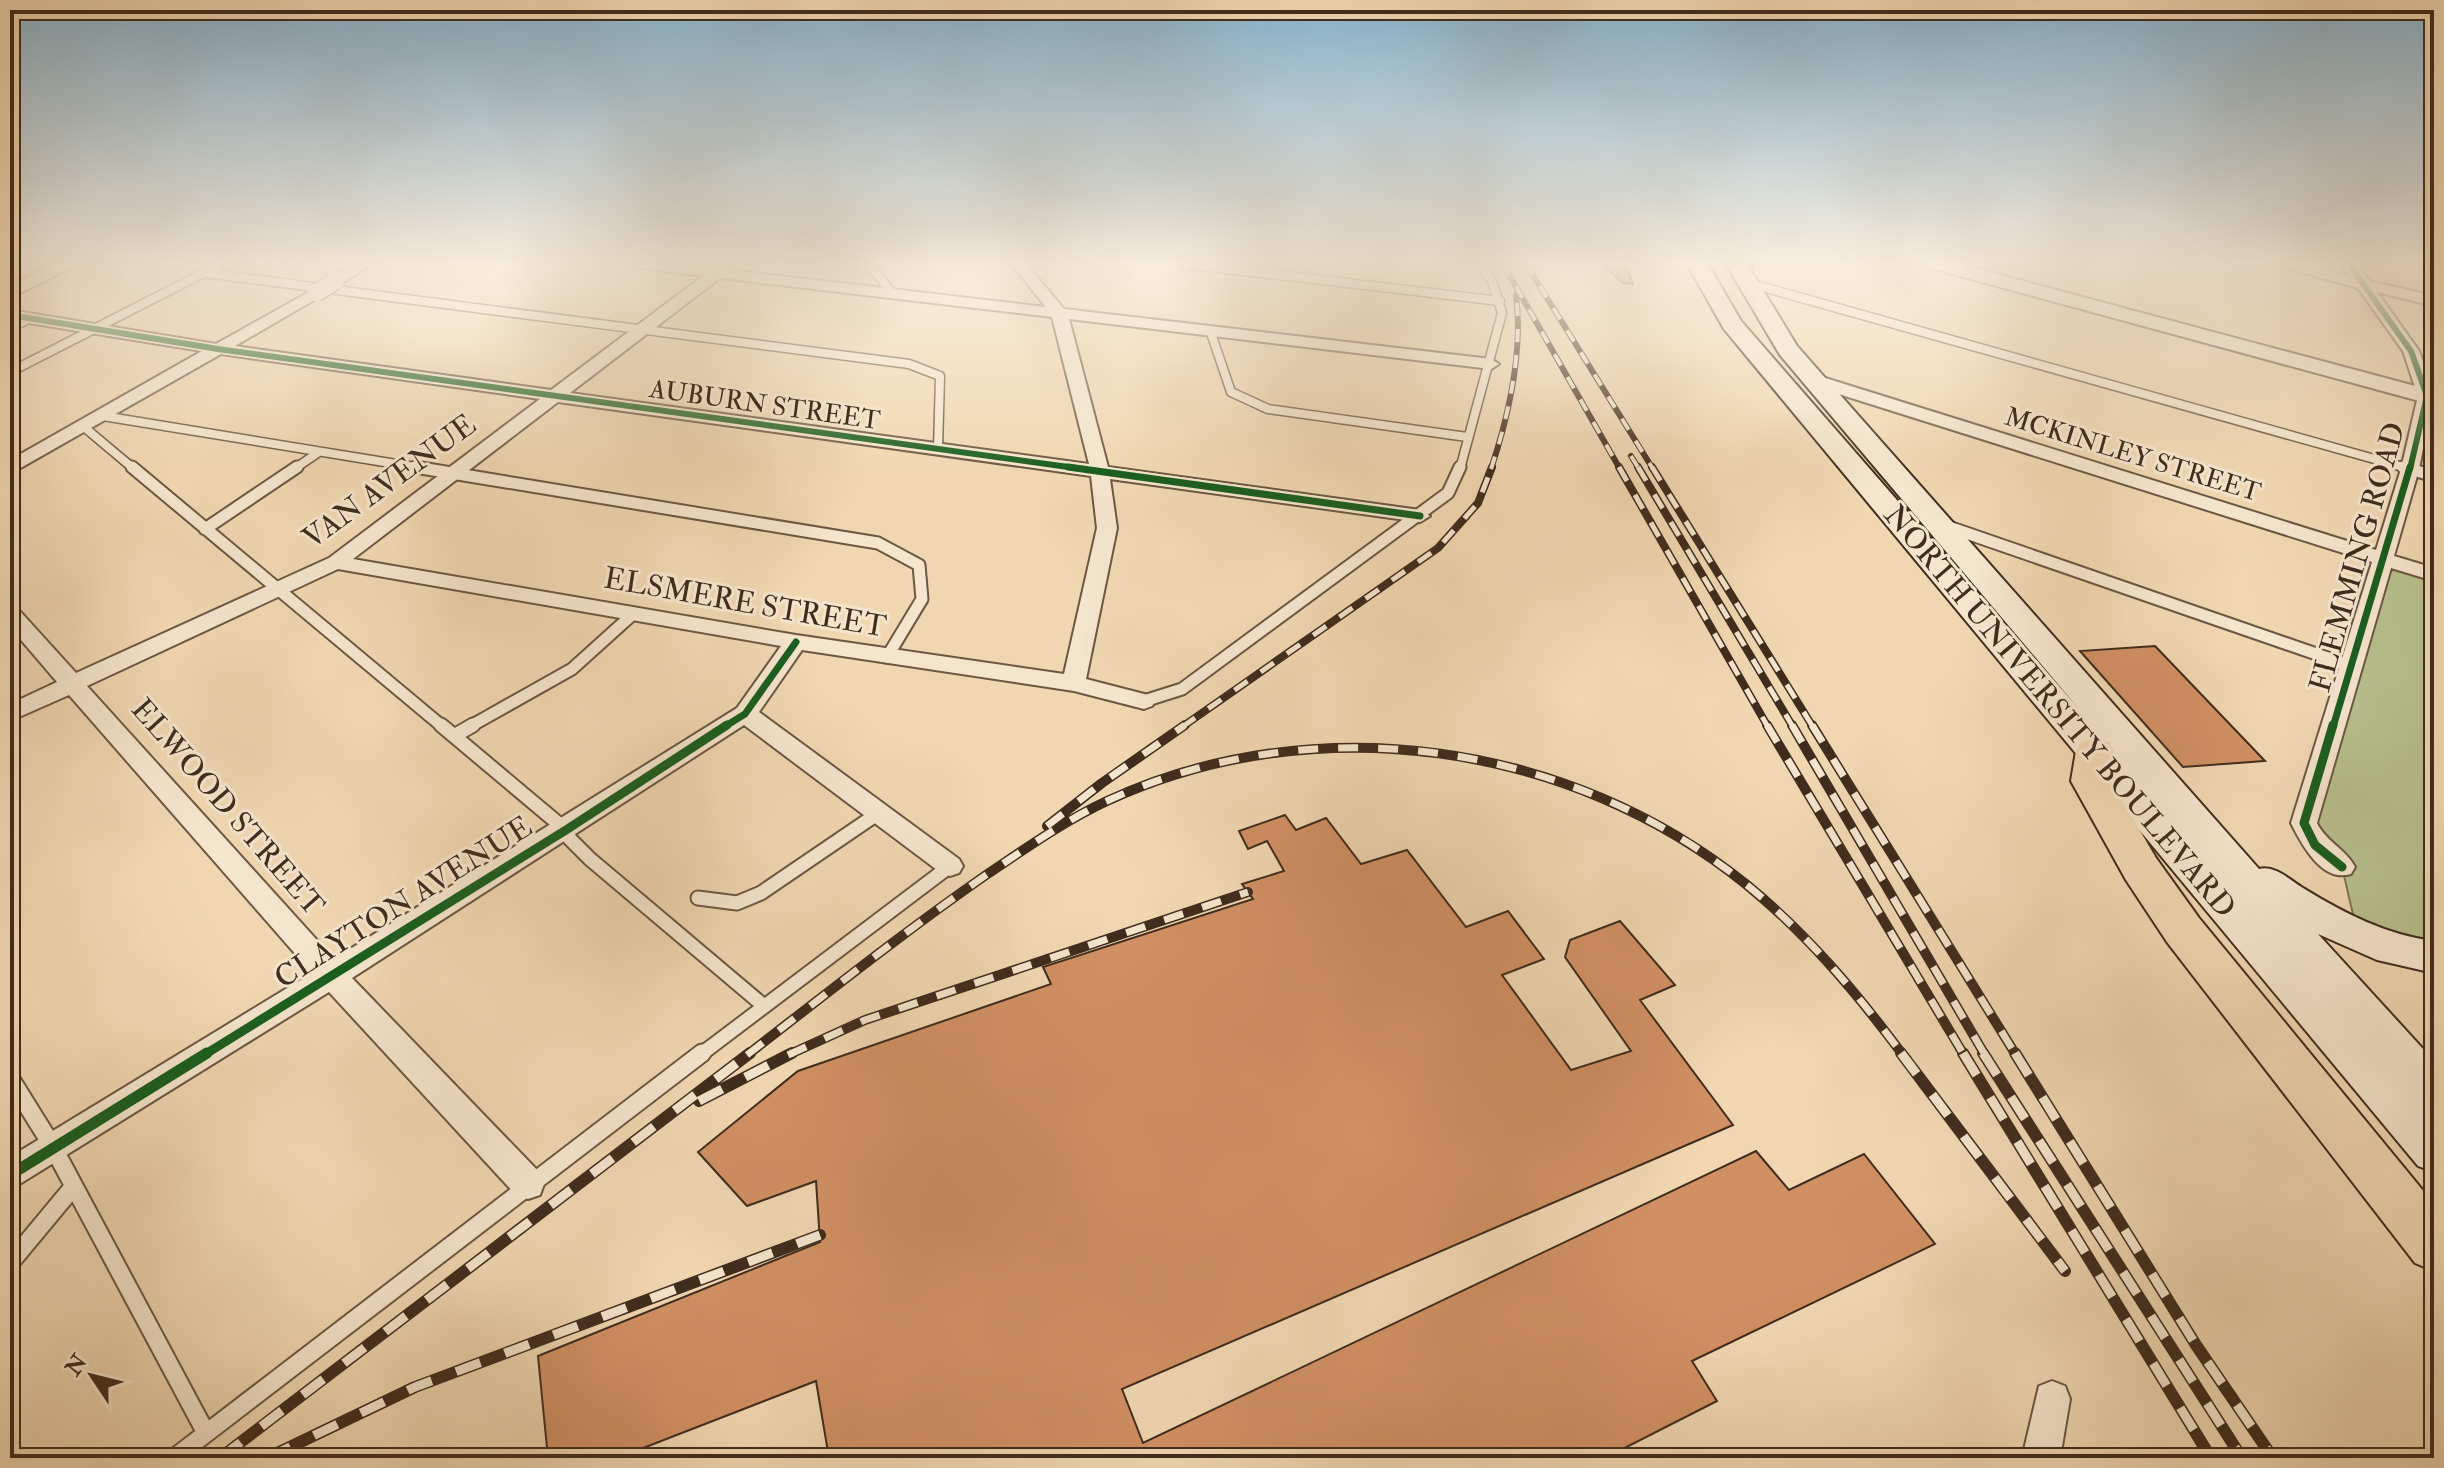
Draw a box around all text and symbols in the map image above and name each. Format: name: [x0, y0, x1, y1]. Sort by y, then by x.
street label: AUBURN STREET: [646, 373, 882, 437]
street label: MCKINLEY STREET: [2001, 401, 2265, 509]
street label: VAN AVENUE: [295, 406, 483, 557]
street label: FLEMMING ROAD: [2301, 418, 2414, 696]
street label: NORTH UNIVERSITY BOULEVARD: [1876, 497, 2243, 925]
street label: ELSMERE STREET: [601, 559, 889, 646]
street label: ELWOOD STREET: [123, 691, 332, 924]
street label: CLAYTON AVENUE: [268, 808, 539, 997]
north arrow: [52, 1336, 132, 1416]
text: N: [59, 1349, 94, 1382]

